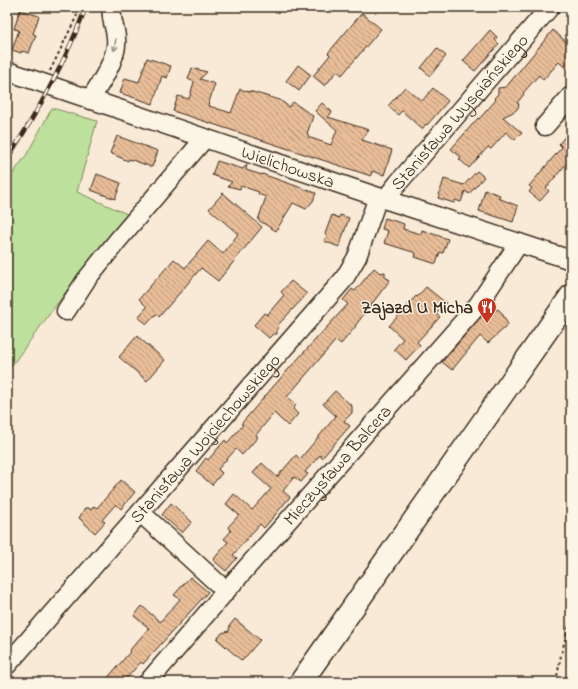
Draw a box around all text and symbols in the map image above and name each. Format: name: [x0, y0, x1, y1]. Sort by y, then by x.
street label: Stanisława Wyspiańskiego: [386, 29, 536, 197]
one-way arrow: [112, 38, 119, 51]
street label: Wielichowska: [237, 140, 338, 196]
place label: Zajazd U Micha: [361, 296, 473, 322]
restaurant icon: Zajazd U Micha: [476, 296, 498, 324]
street label: Stanisława Wojciechowskiego: [125, 349, 288, 530]
street label: Mieczysława Balcera: [278, 400, 399, 532]

